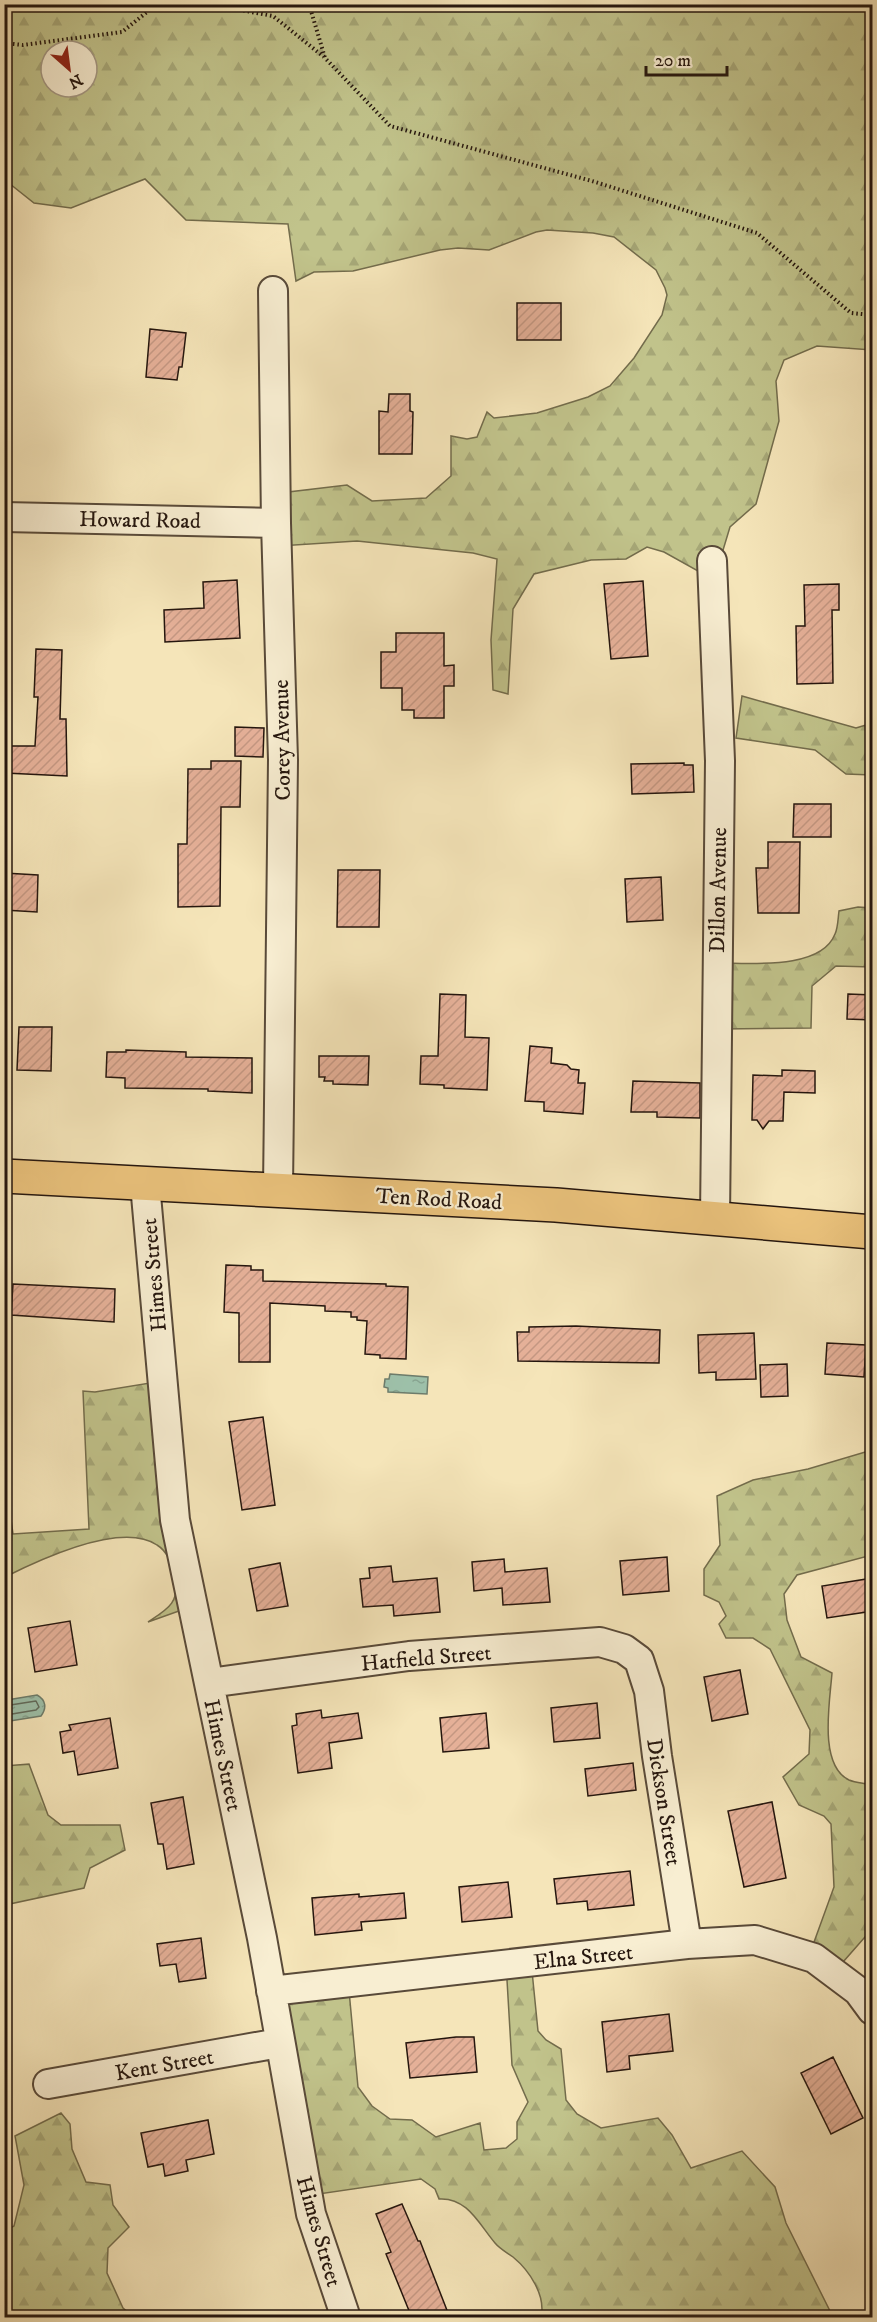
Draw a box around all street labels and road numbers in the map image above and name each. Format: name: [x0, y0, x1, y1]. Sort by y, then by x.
street label: Howard Road: [79, 506, 201, 535]
street label: Corey Avenue: [268, 679, 297, 801]
street label: Dillon Avenue: [704, 827, 733, 953]
street label: Ten Rod Road: [375, 1183, 503, 1216]
street label: Himes Street: [136, 1217, 173, 1333]
street label: Hatfield Street: [360, 1639, 492, 1678]
street label: Himes Street: [197, 1697, 248, 1814]
street label: Dickson Street: [640, 1737, 687, 1868]
street label: Elna Street: [532, 1939, 634, 1976]
street label: Kent Street: [113, 2044, 216, 2087]
street label: Himes Street: [290, 2173, 347, 2290]

